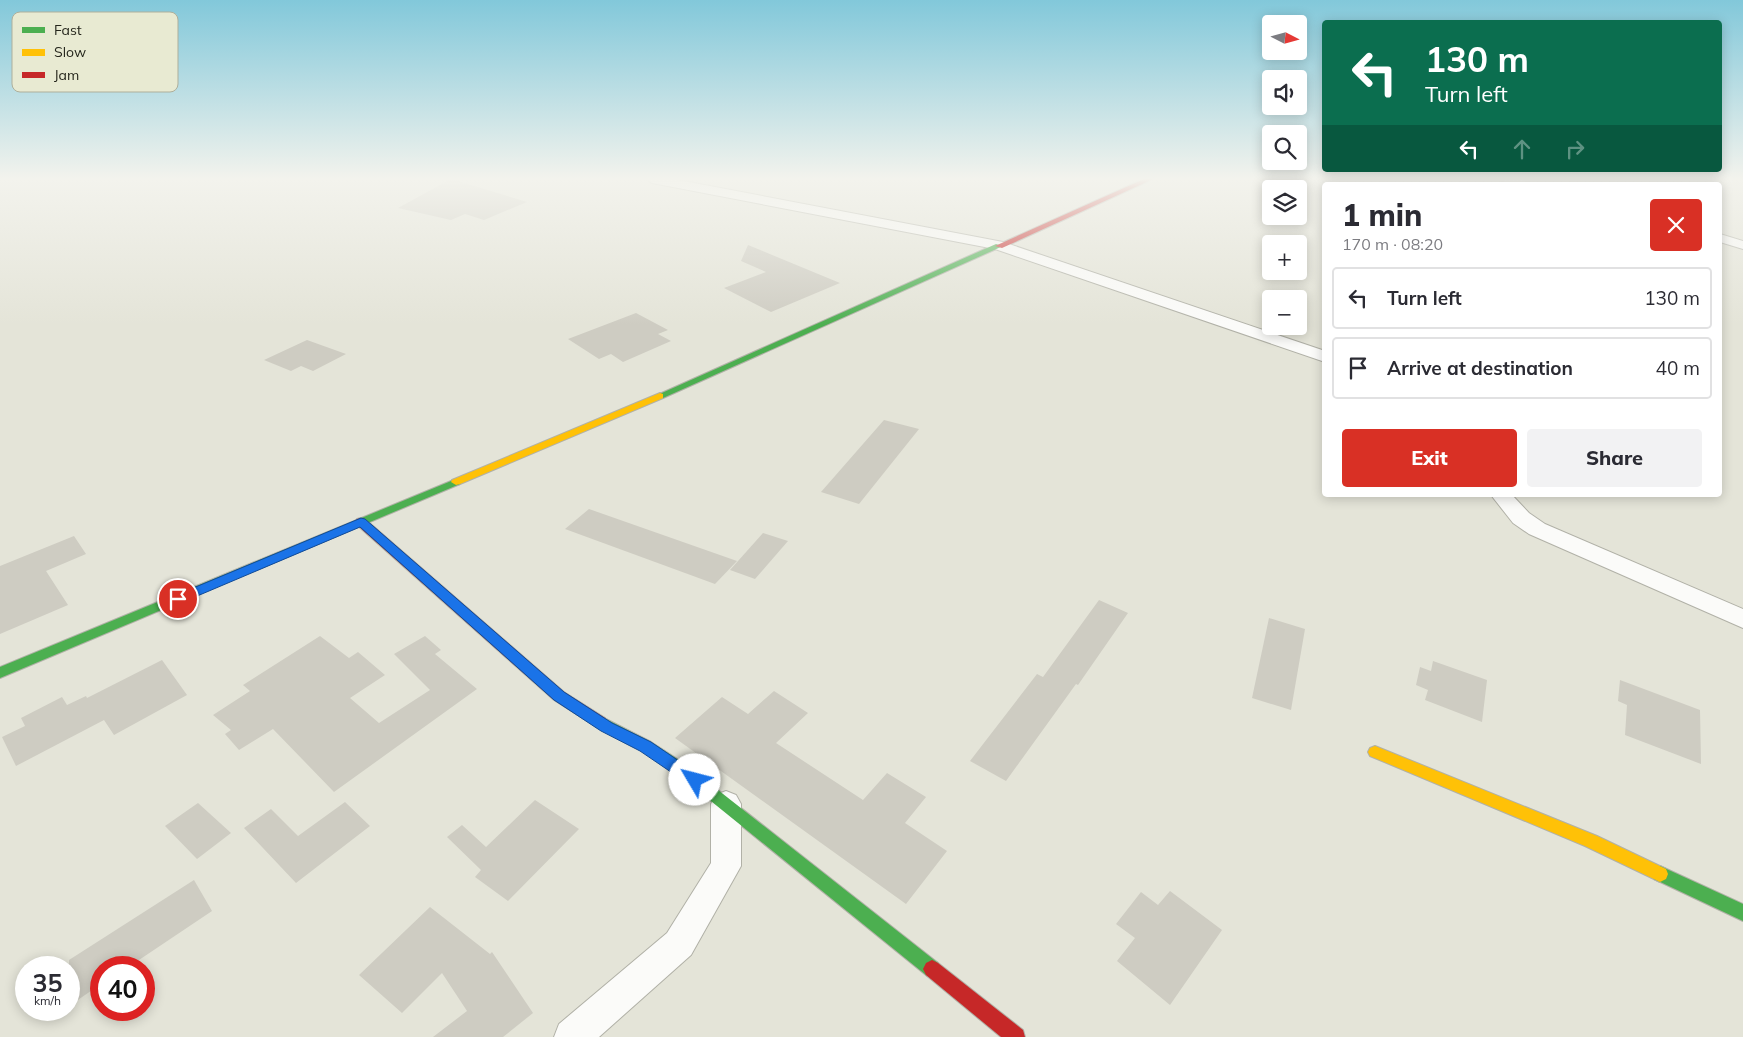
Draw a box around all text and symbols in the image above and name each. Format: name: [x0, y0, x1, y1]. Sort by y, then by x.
legend: [12, 12, 178, 92]
north arrow: [1262, 15, 1308, 60]
map controls: [1262, 15, 1307, 335]
text: Fast: [54, 21, 82, 39]
text: 130 m: [1425, 37, 1529, 81]
icon: left: [1342, 40, 1407, 105]
text: Slow: [54, 43, 86, 61]
text: Jam: [54, 66, 79, 84]
button: sound: [1262, 70, 1307, 115]
text: Turn left: [1425, 80, 1508, 108]
button: search: [1262, 125, 1307, 170]
icon: left: [1455, 135, 1483, 163]
icon: ahead: [1508, 135, 1536, 163]
icon: right: [1561, 135, 1589, 163]
button: layers: [1262, 180, 1307, 225]
text: 1 min: [1342, 196, 1422, 234]
button: close: [1650, 199, 1702, 251]
text: 170 m · 08:20: [1342, 234, 1443, 254]
button: +: [1262, 235, 1307, 280]
icon: left: [1344, 284, 1372, 312]
text: Turn left: [1387, 286, 1462, 310]
text: 130 m: [1644, 286, 1700, 310]
button: −: [1262, 290, 1307, 335]
icon: arrive: [1344, 354, 1372, 382]
text: Arrive at destination: [1387, 356, 1573, 380]
text: 40 m: [1656, 356, 1700, 380]
button: Exit: [1342, 429, 1517, 487]
button: Share: [1527, 429, 1702, 487]
pin: [157, 578, 199, 620]
icon: arrive: [164, 585, 192, 613]
position arrow: [668, 753, 720, 805]
speed limit sign: 40: [90, 956, 155, 1021]
text: 35: [32, 967, 63, 998]
text: km/h: [34, 993, 61, 1008]

